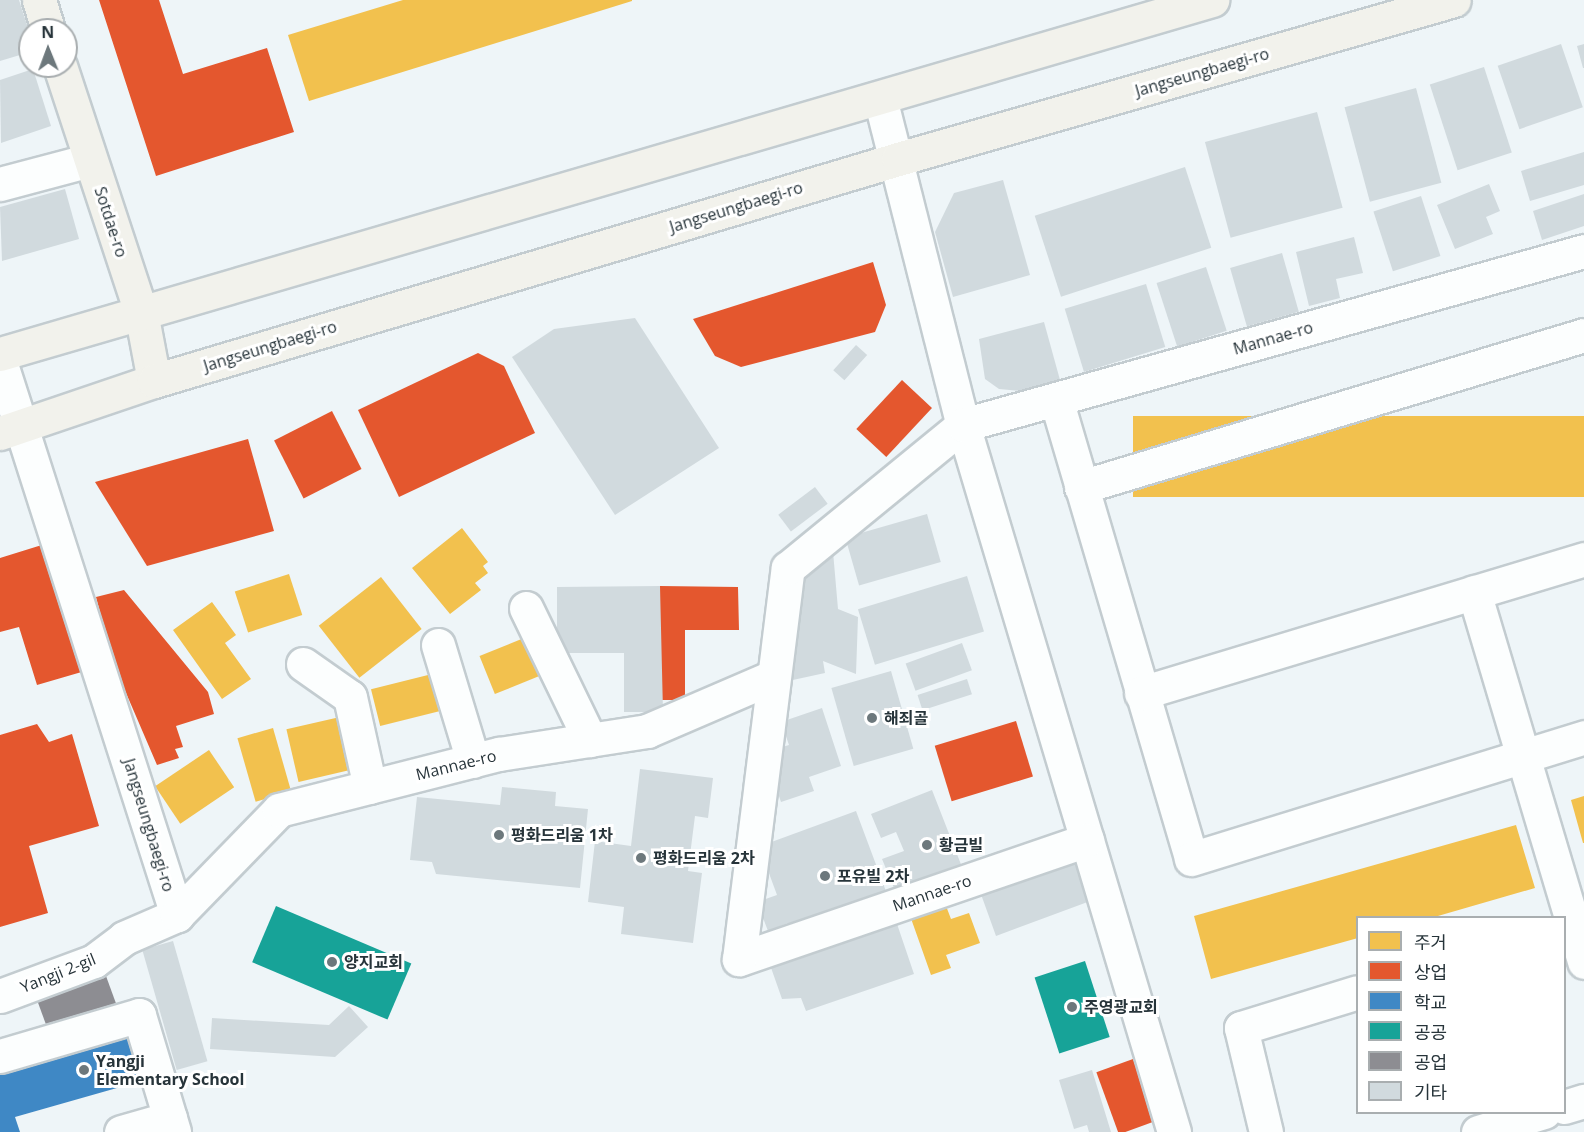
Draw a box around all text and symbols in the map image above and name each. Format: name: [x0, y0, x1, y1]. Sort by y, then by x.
north arrow: [18, 18, 78, 78]
text: N: [41, 21, 54, 43]
street label: Jangseungbaegi-ro: [1133, 44, 1271, 100]
street label: Jangseungbaegi-ro: [667, 178, 805, 236]
street label: Sotdae-ro: [91, 184, 131, 260]
street label: Jangseungbaegi-ro: [201, 317, 339, 375]
street label: Mannae-ro: [1231, 317, 1315, 359]
place label: 해죄골: [884, 708, 928, 728]
marker: 해죄골: [865, 711, 879, 725]
street label: Mannae-ro: [414, 746, 498, 784]
street label: Jangseungbaegi-ro: [120, 756, 178, 894]
place label: 평화드리움 1차: [511, 825, 613, 845]
marker: 평화드리움 1차: [492, 828, 506, 842]
place label: 황금빌: [939, 835, 983, 855]
marker: 황금빌: [920, 838, 934, 852]
place label: 평화드리움 2차: [653, 848, 755, 868]
marker: 평화드리움 2차: [634, 851, 648, 865]
place label: 포유빌 2차: [837, 866, 909, 886]
marker: 포유빌 2차: [818, 869, 832, 883]
street label: Mannae-ro: [890, 871, 974, 915]
legend: [1356, 916, 1566, 1114]
text: 주거: [1414, 930, 1447, 954]
street label: Yangji 2-gil: [17, 949, 99, 997]
place label: 양지교회: [344, 952, 403, 972]
marker: 양지교회: [325, 955, 339, 969]
text: 상업: [1414, 960, 1447, 984]
text: 학교: [1414, 990, 1447, 1014]
place label: 주영광교회: [1084, 997, 1158, 1017]
marker: 주영광교회: [1065, 1000, 1079, 1014]
text: 공공: [1414, 1020, 1447, 1044]
text: 공업: [1414, 1050, 1447, 1074]
place label: Yangji Elementary School: [96, 1051, 244, 1089]
marker: Yangji Elementary School: [77, 1063, 91, 1077]
text: 기타: [1414, 1080, 1447, 1104]

